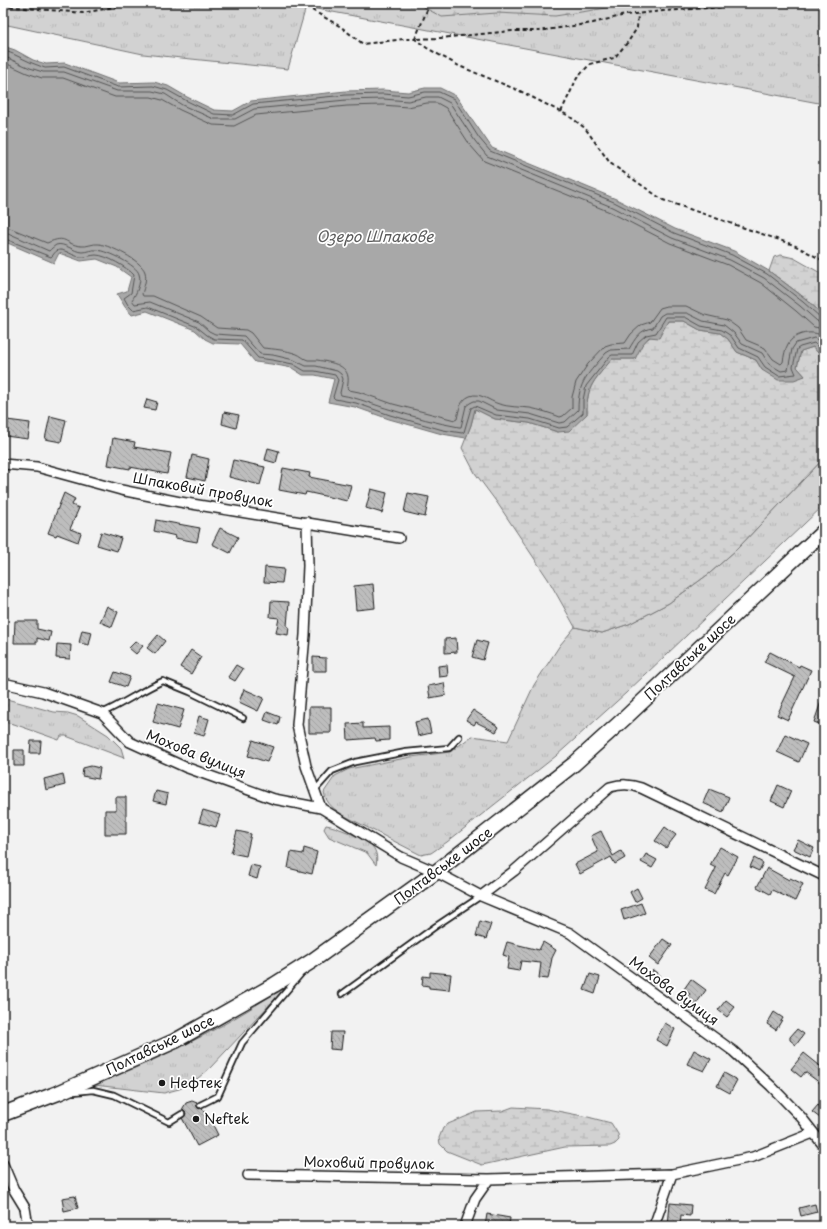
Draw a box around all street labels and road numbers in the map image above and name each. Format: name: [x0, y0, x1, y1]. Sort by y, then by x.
street label: Шпаковий провулок: [131, 467, 275, 512]
street label: Полтавське шосе: [639, 608, 740, 705]
street label: Мохова вулиця: [143, 724, 249, 783]
street label: Полтавське шосе: [389, 821, 497, 910]
street label: Мохова вулиця: [625, 951, 723, 1030]
street label: Полтавське шосе: [102, 1009, 218, 1080]
street label: Моховий провулок: [304, 1151, 435, 1174]

